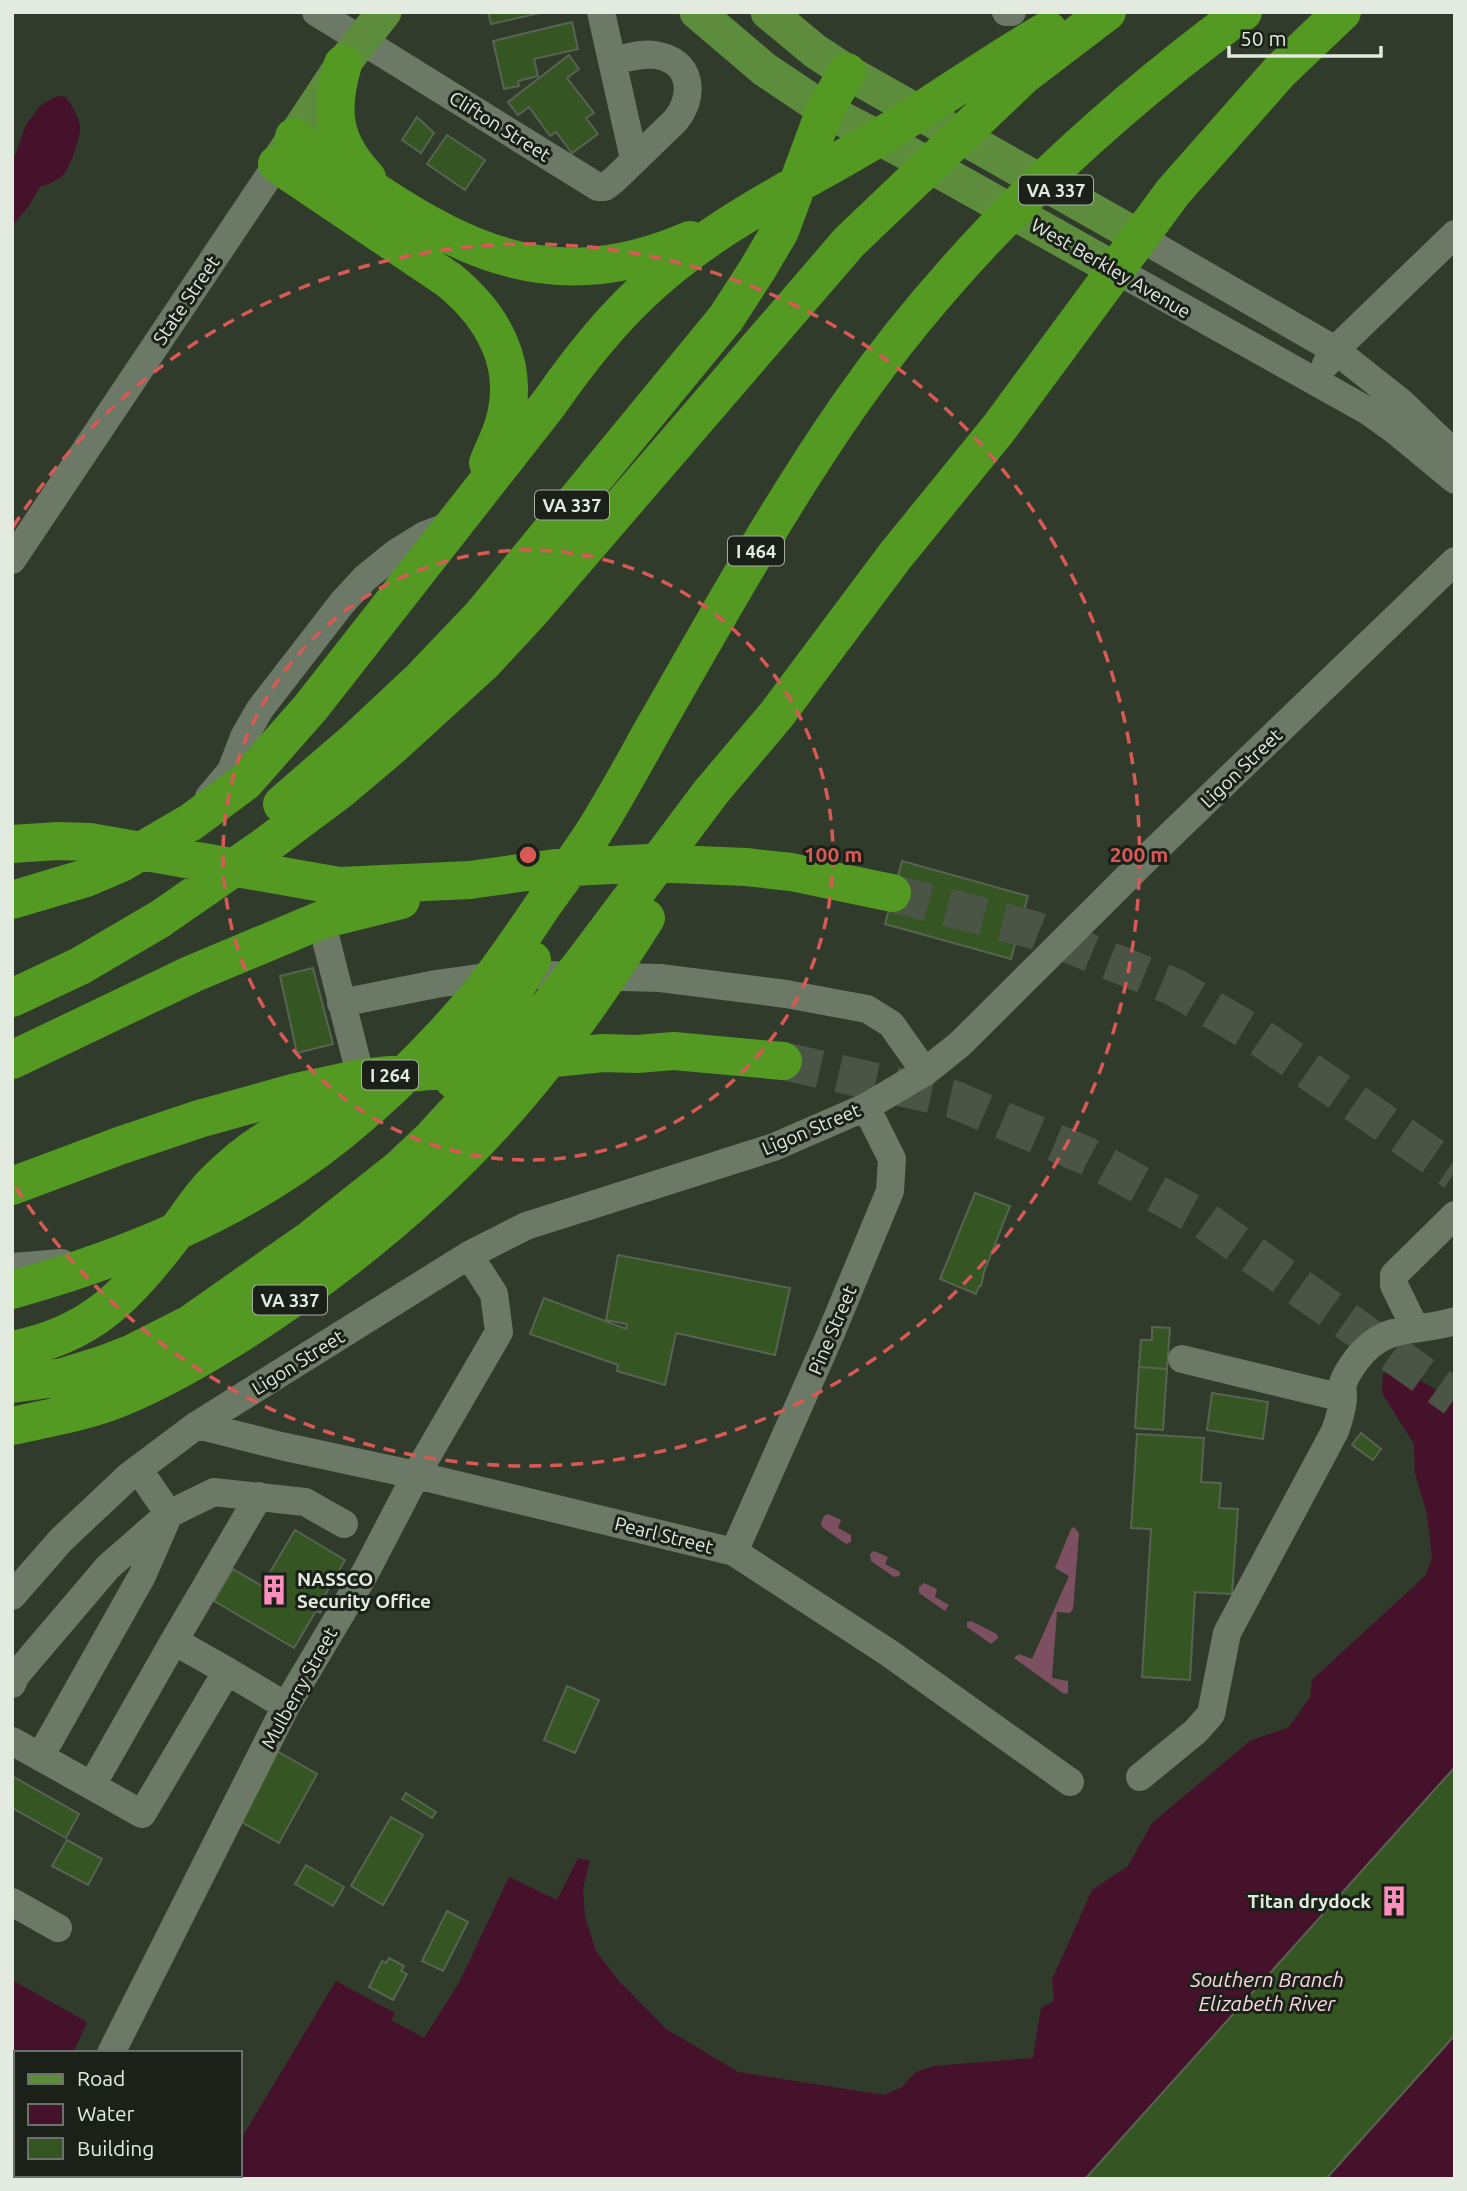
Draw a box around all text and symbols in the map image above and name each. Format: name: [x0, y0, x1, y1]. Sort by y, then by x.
scale bar: [1229, 14, 1381, 58]
text: 50 m: [1240, 26, 1287, 50]
street label: Clifton Street: [445, 86, 555, 166]
road number: VA 337: [1019, 176, 1093, 204]
street label: West Berkley Avenue: [1027, 213, 1195, 323]
street label: State Street: [148, 251, 224, 349]
road number: VA 337: [535, 490, 609, 520]
road number: I 464: [728, 536, 784, 566]
street label: Ligon Street: [1196, 723, 1287, 812]
text: 100 m: [804, 842, 862, 866]
text: 200 m: [1110, 842, 1168, 866]
centre of rings: [516, 843, 540, 867]
road number: I 264: [362, 1060, 418, 1090]
street label: Ligon Street: [759, 1098, 864, 1160]
street label: Pine Street: [803, 1282, 861, 1378]
road number: VA 337: [253, 1286, 327, 1315]
street label: Ligon Street: [248, 1325, 349, 1399]
street label: Pearl Street: [612, 1512, 716, 1558]
place label: NASSCO Security Office: [297, 1568, 431, 1612]
building icon: NASSCO Security Office: [257, 1573, 291, 1607]
street label: Mulberry Street: [257, 1623, 342, 1753]
building icon: Titan drydock: [1377, 1884, 1411, 1918]
place label: Titan drydock: [1248, 1890, 1371, 1912]
water label: Southern Branch Elizabeth River: [1189, 1967, 1344, 2015]
legend: [14, 2051, 242, 2177]
text: Road: [77, 2066, 125, 2090]
text: Water: [77, 2101, 135, 2125]
text: Building: [77, 2136, 154, 2160]

